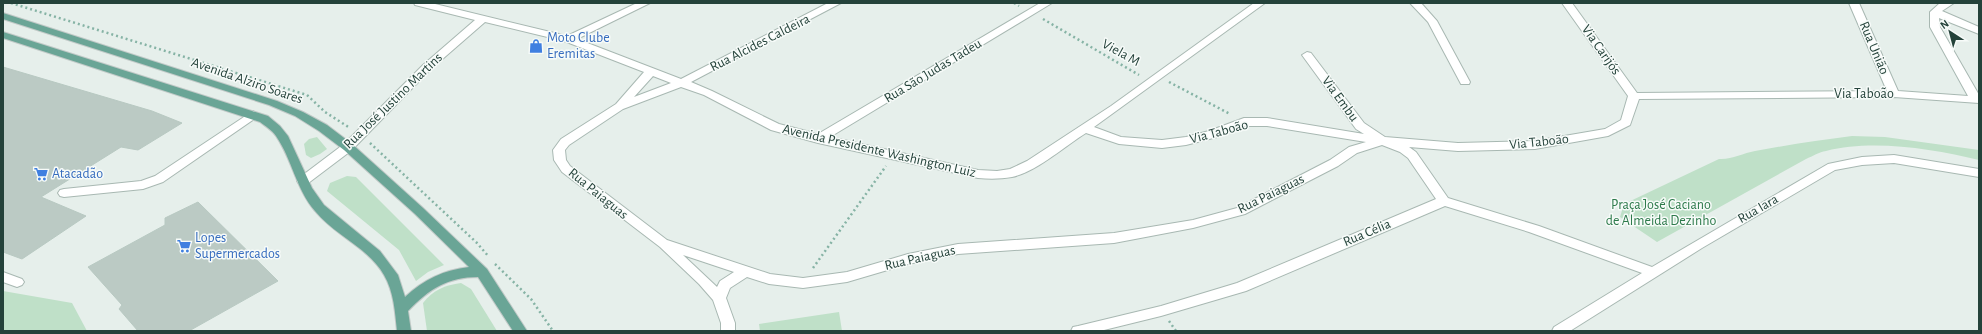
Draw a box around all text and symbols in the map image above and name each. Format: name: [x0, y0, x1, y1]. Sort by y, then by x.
street label: Rua Alcides Caldeira: [708, 12, 813, 74]
north arrow: [1930, 12, 1970, 52]
text: N: [1938, 18, 1951, 31]
street label: Rua União: [1857, 20, 1891, 77]
street label: Via Carijós: [1579, 22, 1623, 78]
place label: Moto Clube Eremitas: [547, 31, 610, 61]
street label: Rua São Judas Tadeu: [882, 36, 984, 106]
street label: Viela M: [1100, 37, 1142, 69]
shop icon: Moto Clube Eremitas: [528, 38, 544, 54]
street label: Rua José Justino Martins: [341, 50, 445, 152]
street label: Avenida Alziro Soares: [190, 55, 304, 107]
street label: Via Embu: [1319, 74, 1361, 124]
street label: Via Taboão: [1834, 87, 1894, 101]
street label: Via Taboão: [1188, 117, 1250, 147]
street label: Avenida Presidente Washington Luiz: [781, 122, 977, 180]
street label: Via Taboão: [1508, 132, 1570, 152]
supermarket icon: Atacadão: [33, 166, 49, 182]
street label: Rua Paiaguas: [566, 166, 630, 222]
place label: Atacadão: [52, 167, 103, 181]
street label: Rua Paiaguas: [1235, 172, 1307, 216]
street label: Rua Iara: [1735, 192, 1781, 226]
park label: Praça José Caciano de Almeida Dezinho: [1606, 198, 1716, 228]
street label: Rua Célia: [1341, 217, 1393, 249]
place label: Lopes Supermercados: [195, 231, 280, 261]
supermarket icon: Lopes Supermercados: [176, 238, 192, 254]
street label: Rua Paiaguas: [883, 243, 957, 273]

